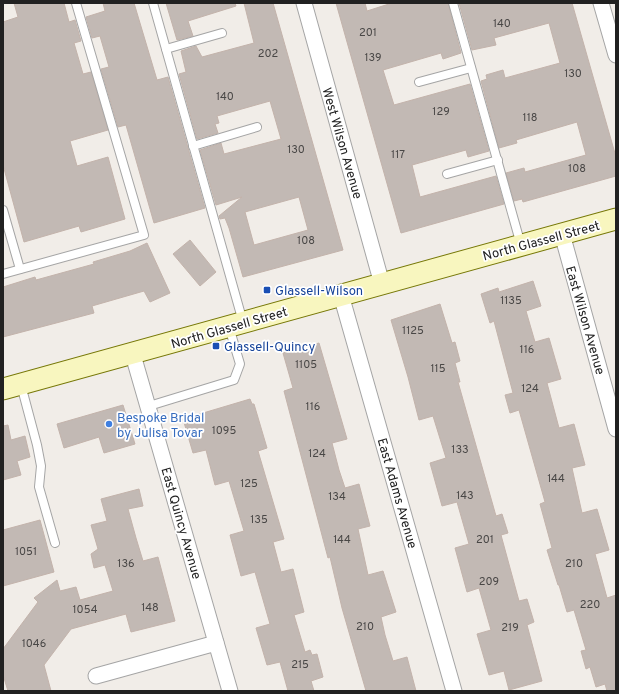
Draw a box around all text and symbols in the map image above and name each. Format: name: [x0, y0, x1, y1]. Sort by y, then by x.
house number: 140: [493, 17, 511, 31]
house number: 201: [359, 26, 377, 40]
house number: 202: [258, 47, 278, 61]
house number: 139: [364, 51, 382, 65]
house number: 130: [564, 67, 582, 81]
street label: West Wilson Avenue: [317, 86, 365, 201]
house number: 140: [216, 90, 234, 104]
house number: 129: [432, 105, 450, 119]
house number: 118: [523, 111, 537, 125]
house number: 130: [287, 143, 305, 157]
house number: 117: [391, 148, 405, 162]
house number: 108: [568, 162, 586, 176]
street label: North Glassell Street: [481, 219, 602, 265]
house number: 108: [297, 234, 315, 248]
street label: East Wilson Avenue: [561, 264, 607, 377]
place label: Glassell-Wilson: [275, 284, 363, 300]
marker: Glassell-Wilson: [262, 285, 272, 295]
house number: 1135: [500, 294, 522, 308]
street label: North Glassell Street: [169, 305, 290, 353]
house number: 1125: [402, 324, 424, 338]
place label: Glassell-Quincy: [224, 340, 315, 356]
marker: Glassell-Quincy: [211, 341, 221, 351]
house number: 116: [520, 343, 534, 357]
house number: 1105: [295, 358, 317, 372]
house number: 115: [430, 362, 446, 376]
house number: 124: [521, 382, 539, 396]
house number: 116: [306, 400, 320, 414]
place label: Bespoke Bridal by Julisa Tovar: [117, 411, 204, 442]
marker: Bespoke Bridal by Julisa Tovar: [104, 419, 114, 429]
house number: 1095: [212, 424, 236, 438]
street label: East Adams Avenue: [373, 437, 419, 551]
house number: 133: [451, 443, 469, 457]
house number: 124: [308, 447, 326, 461]
street label: East Quincy Avenue: [156, 466, 204, 581]
house number: 144: [547, 472, 565, 486]
house number: 125: [240, 477, 258, 491]
house number: 143: [456, 489, 474, 503]
house number: 134: [328, 490, 346, 504]
house number: 135: [250, 513, 268, 527]
house number: 144: [333, 533, 351, 547]
house number: 201: [476, 533, 494, 547]
house number: 1051: [15, 545, 37, 559]
house number: 136: [117, 557, 135, 571]
house number: 210: [565, 557, 583, 571]
house number: 209: [479, 575, 499, 589]
house number: 220: [580, 598, 600, 612]
house number: 148: [141, 601, 159, 615]
house number: 1054: [72, 603, 98, 617]
house number: 210: [356, 620, 374, 634]
house number: 219: [501, 621, 519, 635]
house number: 1046: [22, 637, 46, 651]
house number: 215: [291, 658, 309, 672]

